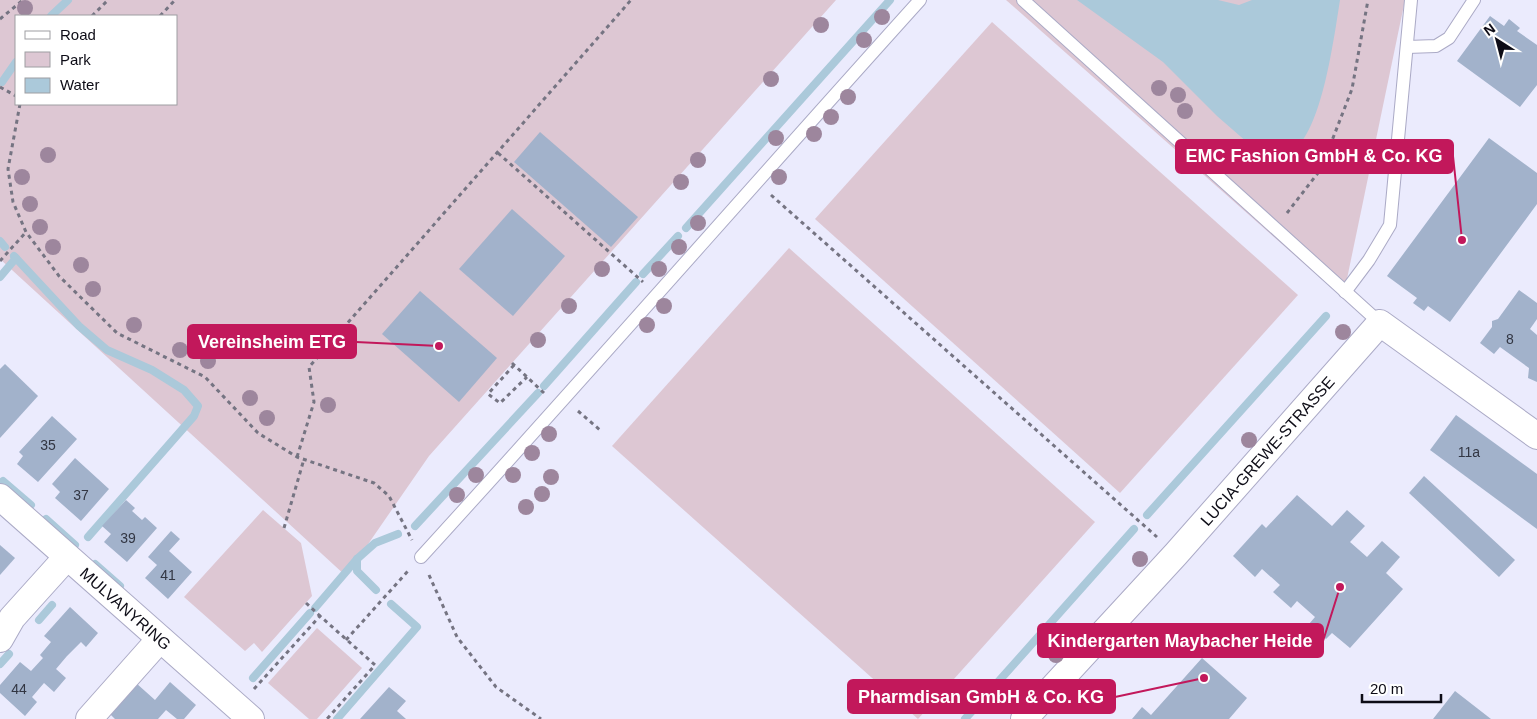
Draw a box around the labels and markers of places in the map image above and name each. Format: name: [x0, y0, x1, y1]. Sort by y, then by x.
callout: EMC Fashion GmbH & Co. KG: [1176, 140, 1453, 173]
callout: Vereinsheim ETG: [188, 325, 356, 358]
callout: Kindergarten Maybacher Heide: [1038, 624, 1323, 657]
callout: Pharmdisan GmbH & Co. KG: [848, 680, 1115, 713]

